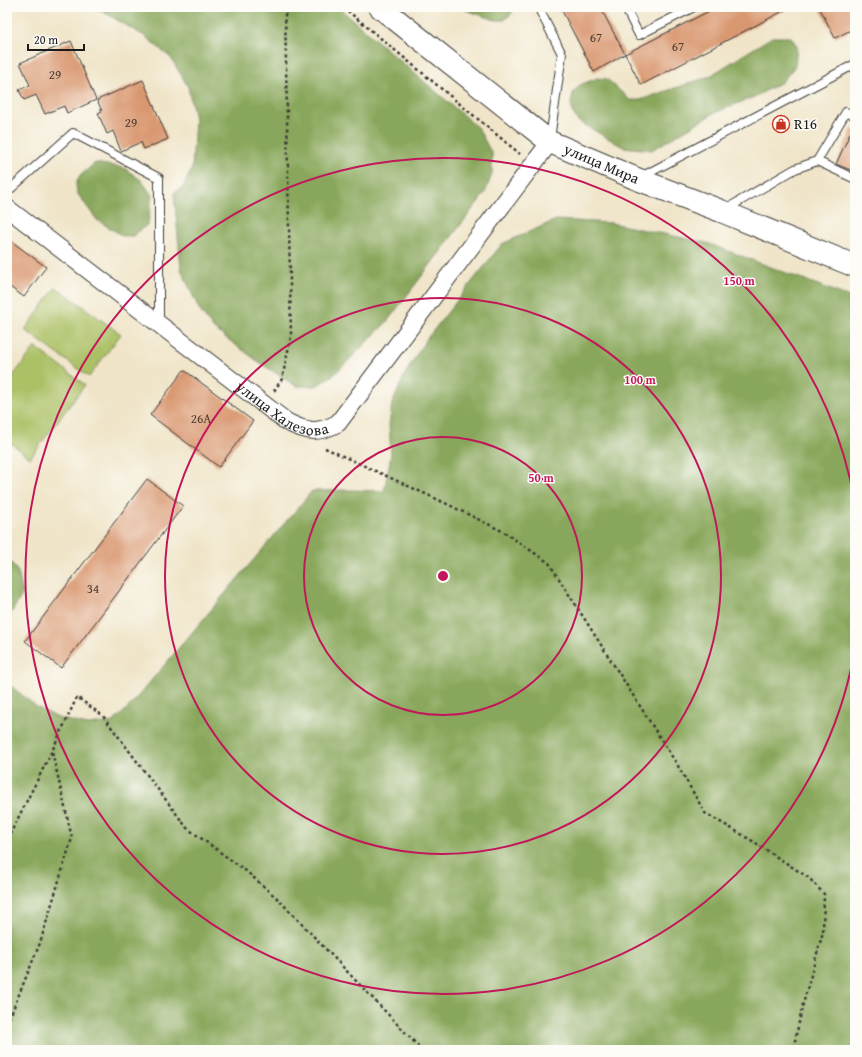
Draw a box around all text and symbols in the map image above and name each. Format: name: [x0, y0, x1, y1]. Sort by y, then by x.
scale bar: [28, 26, 84, 52]
house number: 67: [590, 28, 602, 47]
text: 20 m: [34, 31, 58, 48]
house number: 67: [672, 37, 684, 56]
house number: 29: [49, 65, 61, 84]
house number: 29: [125, 113, 137, 132]
place label: R16: [794, 113, 817, 134]
shop icon: R16: [771, 114, 791, 134]
street label: улица Мира: [560, 138, 643, 189]
text: 150 m: [723, 272, 756, 289]
text: 100 m: [624, 371, 657, 388]
street label: улица Халезова: [231, 375, 332, 441]
house number: 26А: [191, 409, 211, 428]
text: 50 m: [528, 469, 554, 486]
centre of rings: [436, 569, 450, 583]
house number: 34: [87, 579, 99, 598]

